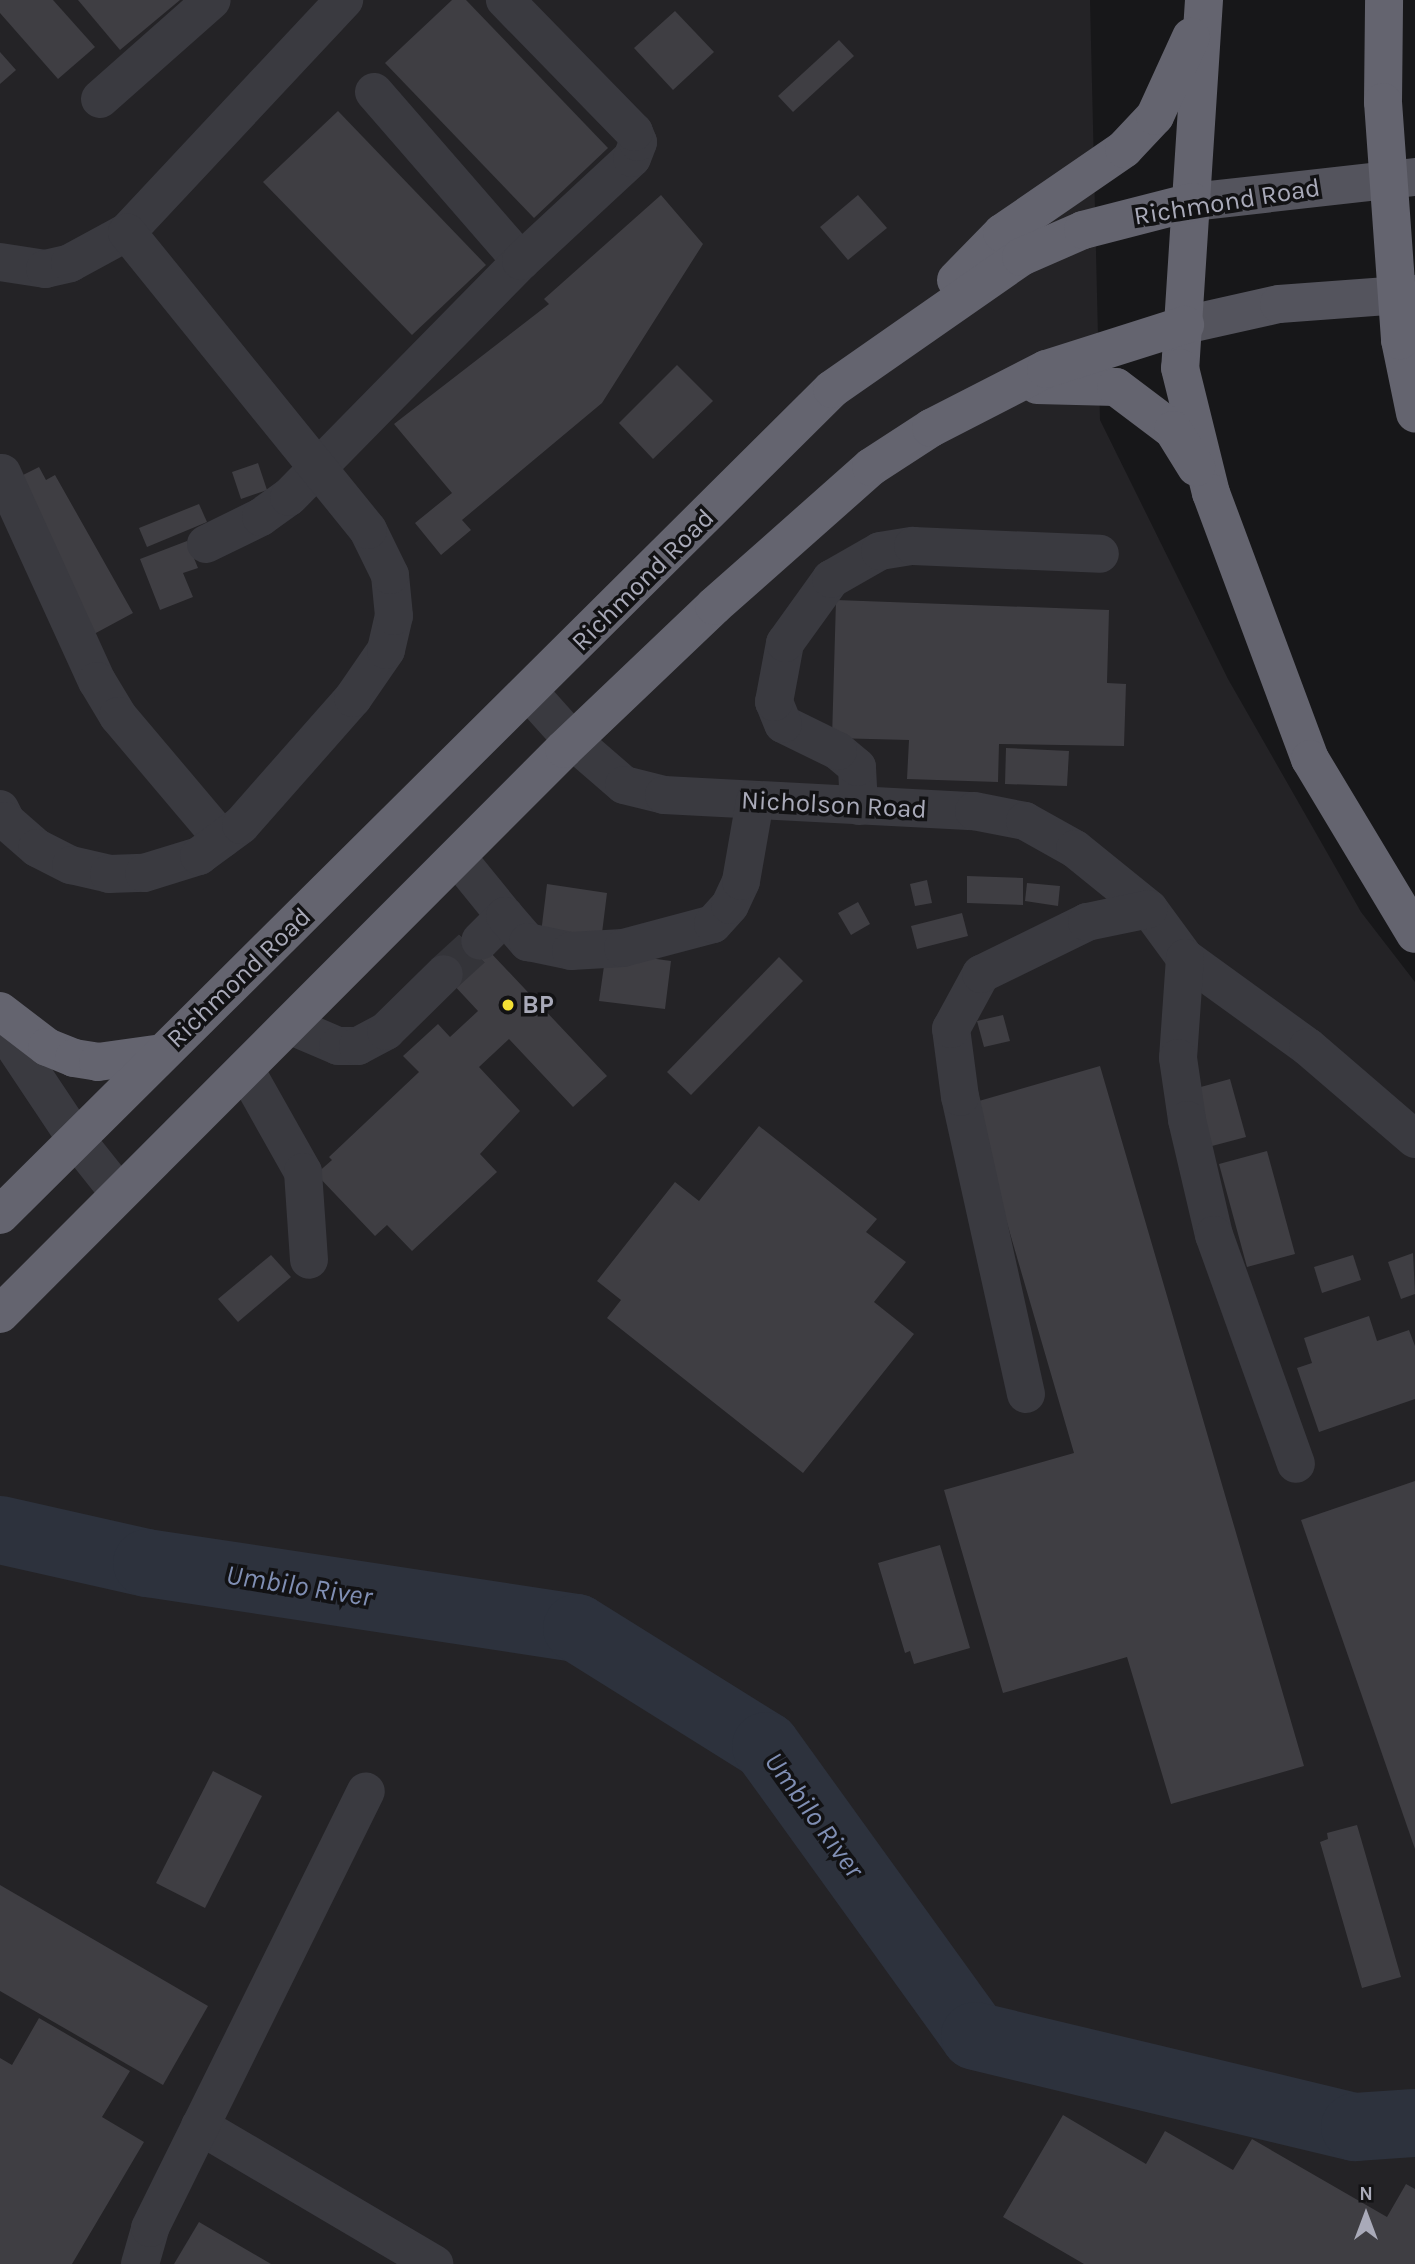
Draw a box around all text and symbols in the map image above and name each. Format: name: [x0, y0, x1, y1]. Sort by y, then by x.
street label: Richmond Road: [1132, 172, 1322, 232]
street label: Richmond Road: [565, 502, 721, 658]
street label: Nicholson Road: [740, 785, 928, 825]
street label: Richmond Road: [160, 901, 318, 1055]
place label: BP: [522, 989, 554, 1021]
marker: BP: [500, 997, 516, 1013]
water label: Umbilo River: [224, 1558, 374, 1614]
water label: Umbilo River: [757, 1746, 871, 1884]
north arrow: [1331, 2180, 1401, 2250]
text: N: [1359, 2183, 1373, 2205]

